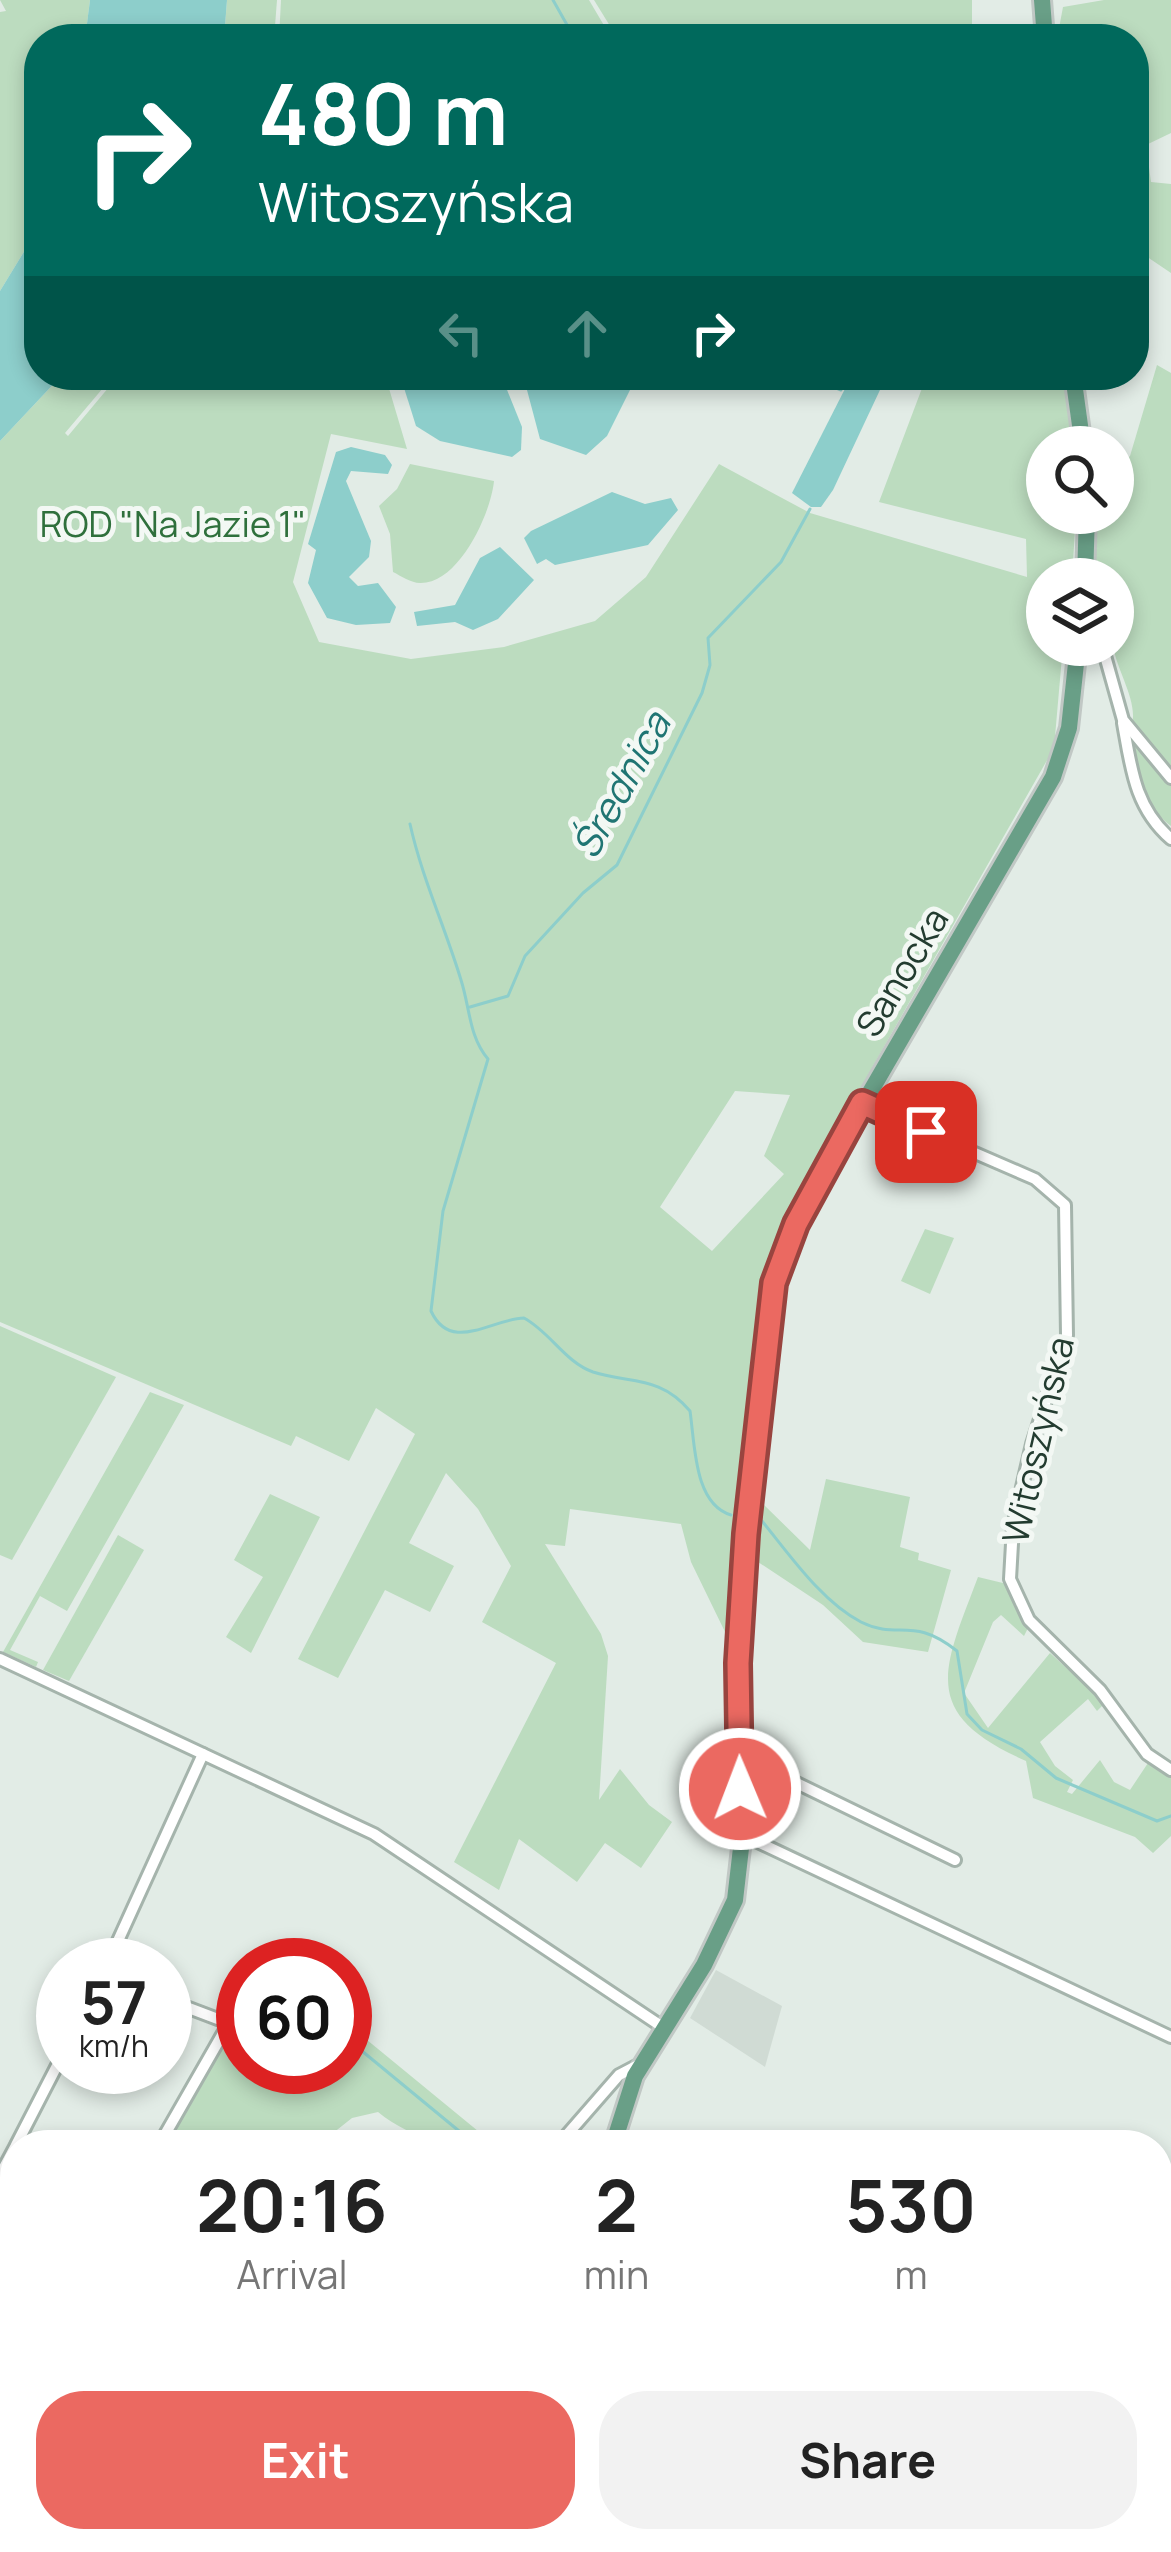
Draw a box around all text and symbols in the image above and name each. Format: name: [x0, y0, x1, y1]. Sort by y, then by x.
text: 480 m: [258, 55, 508, 170]
icon: right: [60, 72, 216, 228]
text: Witoszyńska: [258, 164, 574, 238]
icon: left: [428, 300, 494, 366]
icon: ahead: [554, 300, 620, 366]
icon: right: [680, 300, 746, 366]
map controls: [1026, 426, 1134, 666]
button: search: [1026, 426, 1134, 534]
park label: ROD "Na Jazie 1": [40, 499, 306, 548]
button: layers: [1026, 558, 1134, 666]
water label: Średnica: [558, 700, 683, 867]
street label: Sanocka: [844, 898, 959, 1045]
pin: [875, 1081, 977, 1183]
icon: arrive: [893, 1099, 959, 1165]
street label: Witoszyńska: [990, 1332, 1085, 1548]
position arrow: [677, 1726, 803, 1852]
speed limit sign: 60: [216, 1938, 372, 2094]
text: 57: [80, 1960, 148, 2042]
text: km/h: [79, 2025, 149, 2066]
text: 20:16: [196, 2155, 387, 2254]
text: 2: [595, 2155, 638, 2254]
text: 530: [845, 2155, 977, 2254]
text: Arrival: [236, 2247, 348, 2301]
text: min: [584, 2247, 649, 2301]
text: m: [894, 2247, 928, 2301]
button: Exit: [36, 2391, 575, 2529]
button: Share: [599, 2391, 1137, 2529]

